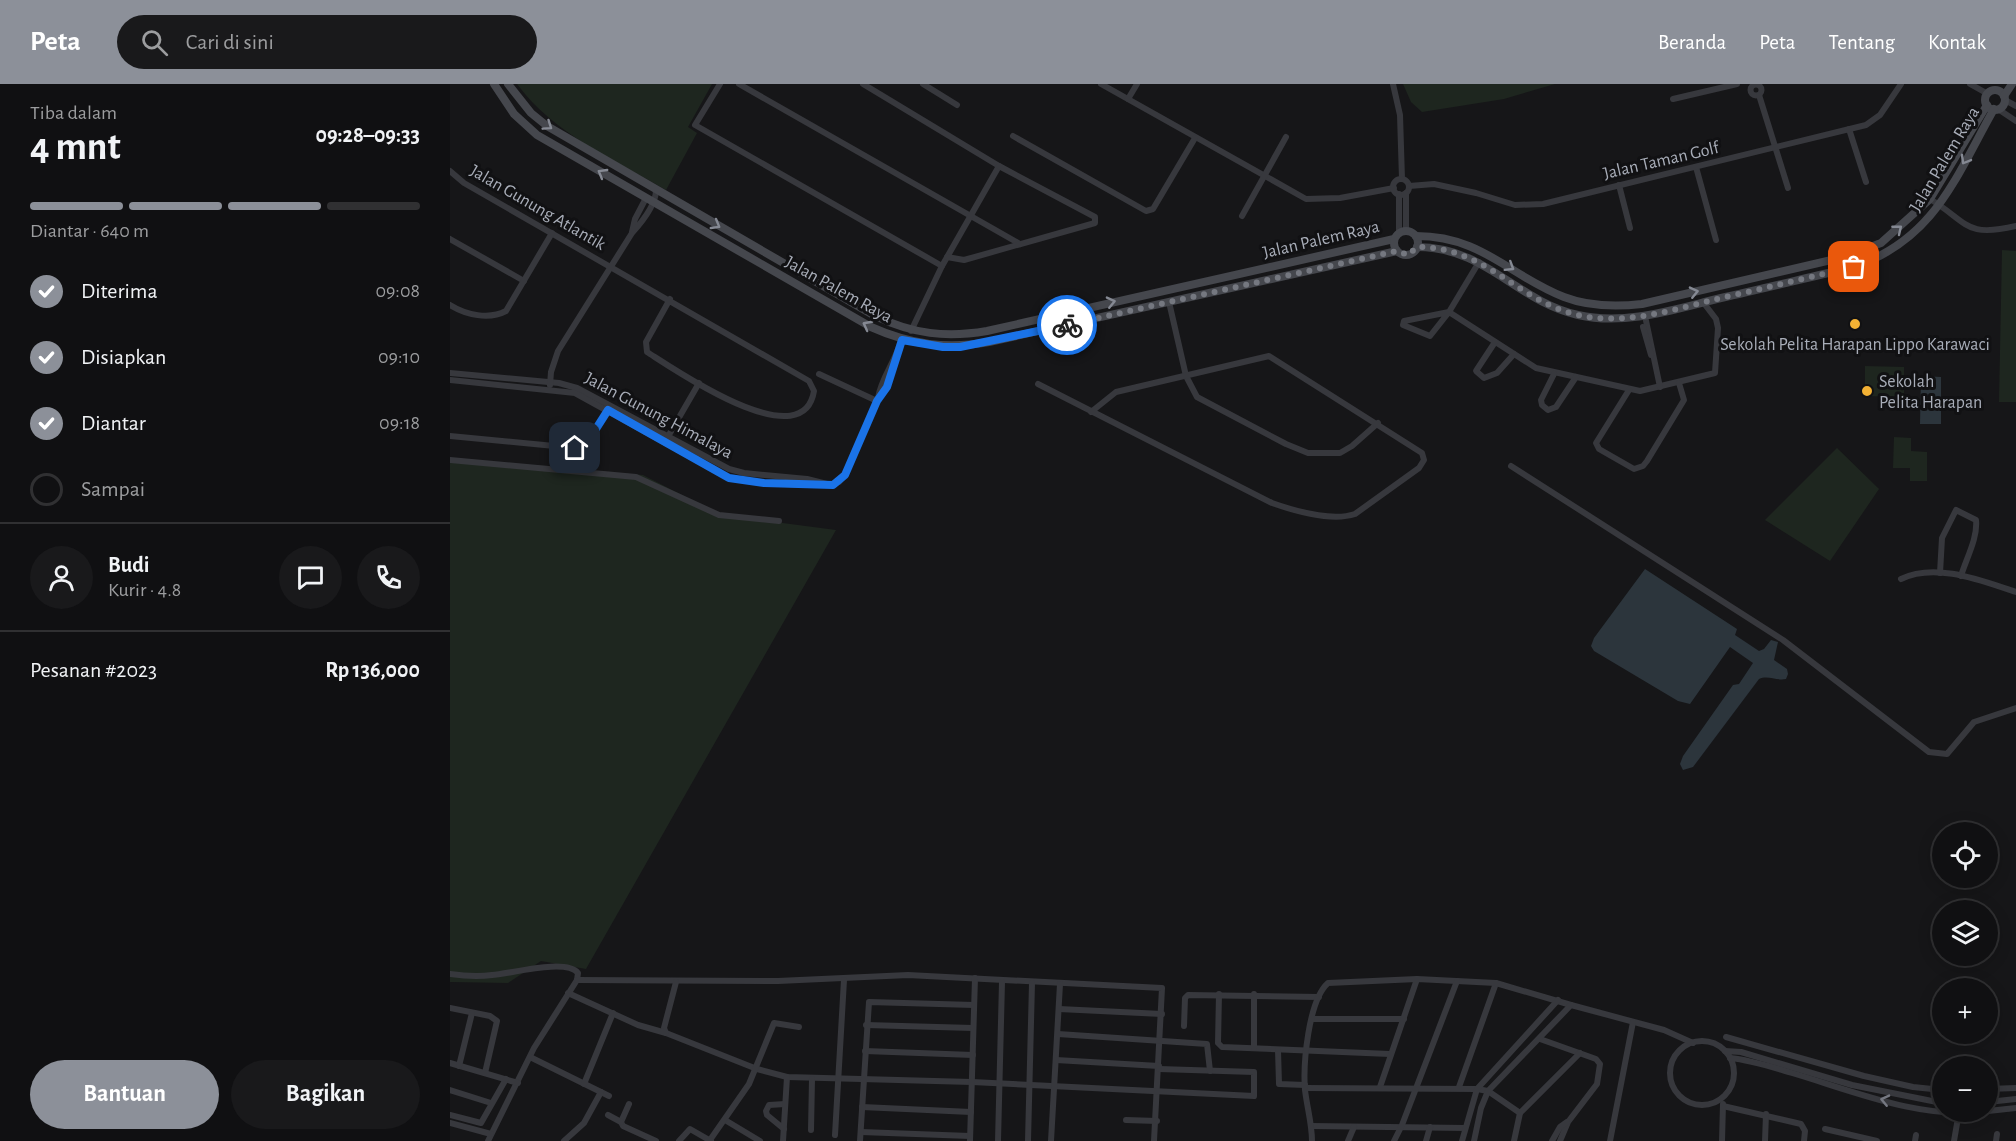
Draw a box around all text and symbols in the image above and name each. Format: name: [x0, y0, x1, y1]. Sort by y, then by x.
search box: [117, 15, 537, 69]
icon: search: [138, 26, 171, 59]
text: Peta: [30, 28, 81, 56]
text: Cari di sini: [186, 31, 274, 53]
text: Beranda: [1658, 32, 1726, 53]
text: Peta: [1759, 32, 1795, 53]
text: Tentang: [1828, 32, 1895, 53]
text: Kontak: [1928, 32, 1986, 53]
text: Tiba dalam: [30, 103, 117, 123]
street label: Jalan Palem Raya: [1906, 104, 1983, 215]
one-way arrow: [542, 119, 553, 130]
text: 09:28–09:33: [315, 124, 420, 146]
text: 4 mnt: [30, 128, 121, 167]
street label: Jalan Taman Golf: [1602, 139, 1722, 183]
one-way arrow: [1960, 154, 1972, 164]
street label: Jalan Gunung Atlantik: [467, 162, 609, 254]
one-way arrow: [598, 169, 608, 181]
one-way arrow: [710, 217, 720, 229]
street label: Jalan Palem Raya: [1261, 218, 1381, 262]
text: Diantar · 640 m: [30, 221, 149, 241]
one-way arrow: [1891, 225, 1902, 236]
pin: [1828, 241, 1879, 292]
icon: bag: [1837, 250, 1870, 283]
street label: Jalan Palem Raya: [782, 253, 895, 327]
one-way arrow: [1503, 259, 1514, 270]
icon: check: [30, 275, 63, 308]
text: Diterima: [81, 280, 158, 302]
text: 09:08: [375, 281, 420, 301]
one-way arrow: [1689, 286, 1699, 299]
courier: [1037, 295, 1097, 355]
one-way arrow: [1105, 296, 1115, 309]
icon: bike: [1051, 309, 1084, 342]
marker: Sekolah Pelita Harapan Lippo Karawaci: [1848, 317, 1862, 331]
one-way arrow: [863, 321, 873, 332]
place label: Sekolah Pelita Harapan Lippo Karawaci: [1720, 336, 1990, 354]
icon: check: [30, 341, 63, 374]
text: Disiapkan: [81, 346, 166, 368]
text: 09:10: [378, 347, 420, 367]
street label: Jalan Gunung Himalaya: [582, 369, 735, 463]
place label: Sekolah Pelita Harapan: [1879, 373, 1982, 412]
marker: Sekolah Pelita Harapan: [1860, 384, 1874, 398]
icon: check: [30, 407, 63, 440]
text: Diantar: [81, 412, 146, 434]
text: 09:18: [379, 413, 420, 433]
pin: [549, 422, 600, 473]
icon: home: [558, 431, 591, 464]
text: Sampai: [81, 478, 145, 500]
button: person: [30, 546, 93, 609]
button: chat: [279, 546, 342, 609]
button: phone: [357, 546, 420, 609]
text: Budi: [108, 554, 150, 576]
text: Kurir · 4.8: [108, 580, 181, 600]
text: Pesanan #2023: [30, 659, 157, 681]
text: Rp 136,000: [325, 659, 420, 681]
map controls: [1932, 822, 1998, 1122]
button: locate: [1932, 822, 1998, 888]
button: layers: [1932, 900, 1998, 966]
button: +: [1932, 978, 1998, 1044]
button: −: [1932, 1056, 1998, 1122]
button: Bantuan: [30, 1060, 219, 1129]
button: Bagikan: [231, 1060, 420, 1129]
one-way arrow: [1880, 1094, 1890, 1107]

